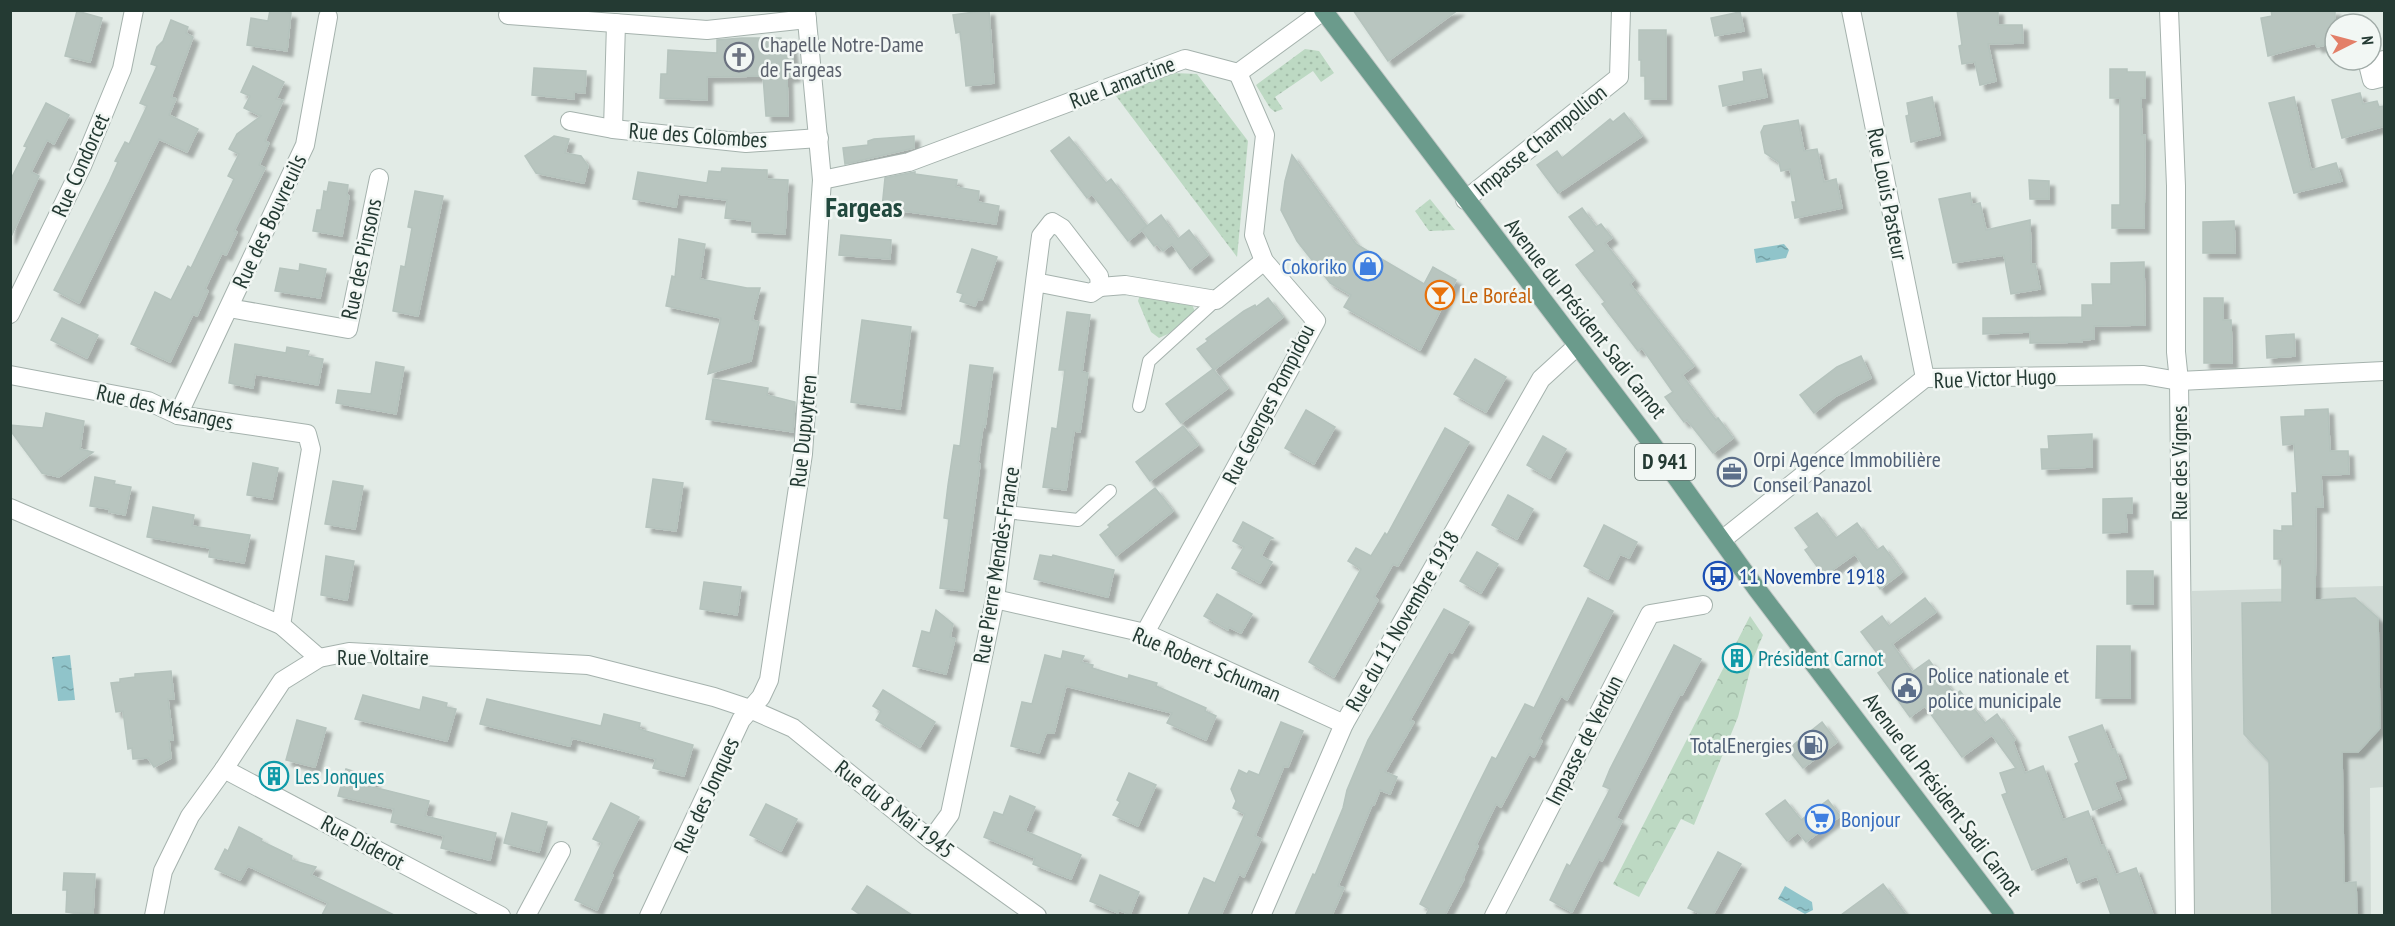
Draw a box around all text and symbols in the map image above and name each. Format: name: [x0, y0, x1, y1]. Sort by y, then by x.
north arrow: [2323, 12, 2383, 72]
place label: Chapelle Notre-Dame de Fargeas: [760, 30, 924, 83]
text: N: [2358, 35, 2378, 46]
church icon: Chapelle Notre-Dame de Fargeas: [723, 41, 755, 73]
street label: Rue Lamartine: [1065, 49, 1179, 115]
street label: Impasse Champollion: [1468, 78, 1612, 202]
street label: Rue Condorcet: [45, 109, 115, 221]
street label: Rue des Colombes: [628, 116, 768, 154]
street label: Rue Louis Pasteur: [1861, 126, 1915, 262]
street label: Rue des Bouvreuils: [226, 150, 312, 292]
district label: Fargeas: [825, 188, 903, 225]
street label: Rue des Pinsons: [335, 196, 387, 322]
street label: Avenue du Président Sadi Carnot: [1499, 212, 1673, 424]
shop icon: Cokoriko: [1352, 250, 1384, 282]
place label: Cokoriko: [1282, 252, 1347, 280]
bar icon: Le Boréal: [1424, 279, 1456, 311]
place label: Le Boréal: [1461, 281, 1533, 309]
street label: Rue Georges Pompidou: [1216, 319, 1320, 489]
street label: Rue Victor Hugo: [1933, 362, 2057, 394]
street label: Rue Dupuytren: [783, 373, 823, 489]
street label: Rue des Mésanges: [94, 378, 236, 436]
street label: Rue des Vignes: [2165, 406, 2193, 520]
road number: D 941: [1635, 444, 1695, 480]
place label: Orpi Agence Immobilière Conseil Panazol: [1753, 445, 1941, 498]
office icon: Orpi Agence Immobilière Conseil Panazol: [1716, 456, 1748, 488]
street label: Rue Pierre Mendès-France: [967, 465, 1025, 665]
street label: Rue du 11 Novembre 1918: [1339, 526, 1465, 716]
bus stop icon: 11 Novembre 1918: [1702, 560, 1734, 592]
place label: 11 Novembre 1918: [1739, 562, 1885, 590]
street label: Rue Robert Schuman: [1129, 620, 1285, 708]
building icon: Président Carnot: [1721, 642, 1753, 674]
street label: Rue Voltaire: [337, 643, 429, 671]
place label: Président Carnot: [1758, 644, 1883, 672]
place label: Police nationale et police municipale: [1928, 661, 2069, 714]
street label: Impasse de Verdun: [1539, 670, 1629, 810]
public building icon: Police nationale et police municipale: [1891, 672, 1923, 704]
street label: Avenue du Président Sadi Carnot: [1858, 687, 2028, 901]
fuel station icon: TotalEnergies: [1797, 729, 1829, 761]
place label: TotalEnergies: [1690, 731, 1792, 759]
street label: Rue des Jonques: [667, 733, 745, 857]
street label: Rue du 8 Mai 1945: [830, 754, 960, 864]
building icon: Les Jonques: [258, 760, 290, 792]
place label: Les Jonques: [295, 762, 384, 790]
supermarket icon: Bonjour: [1804, 803, 1836, 835]
place label: Bonjour: [1841, 805, 1900, 833]
street label: Rue Diderot: [317, 808, 409, 876]

